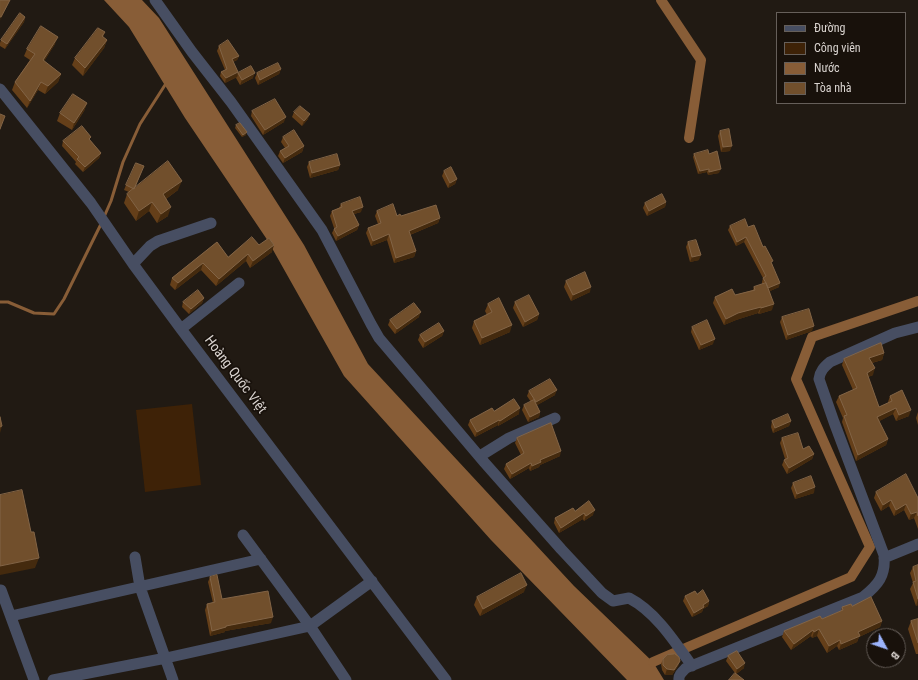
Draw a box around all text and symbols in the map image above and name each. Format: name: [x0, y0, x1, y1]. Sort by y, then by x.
legend: [776, 12, 906, 104]
text: Đường: [814, 21, 845, 35]
text: Công viên: [814, 41, 861, 55]
text: Nước: [814, 61, 840, 75]
text: Tòa nhà: [814, 81, 852, 95]
street label: Hoàng Quốc Việt: [200, 333, 270, 417]
north arrow: [866, 628, 906, 668]
text: B: [888, 649, 902, 662]

